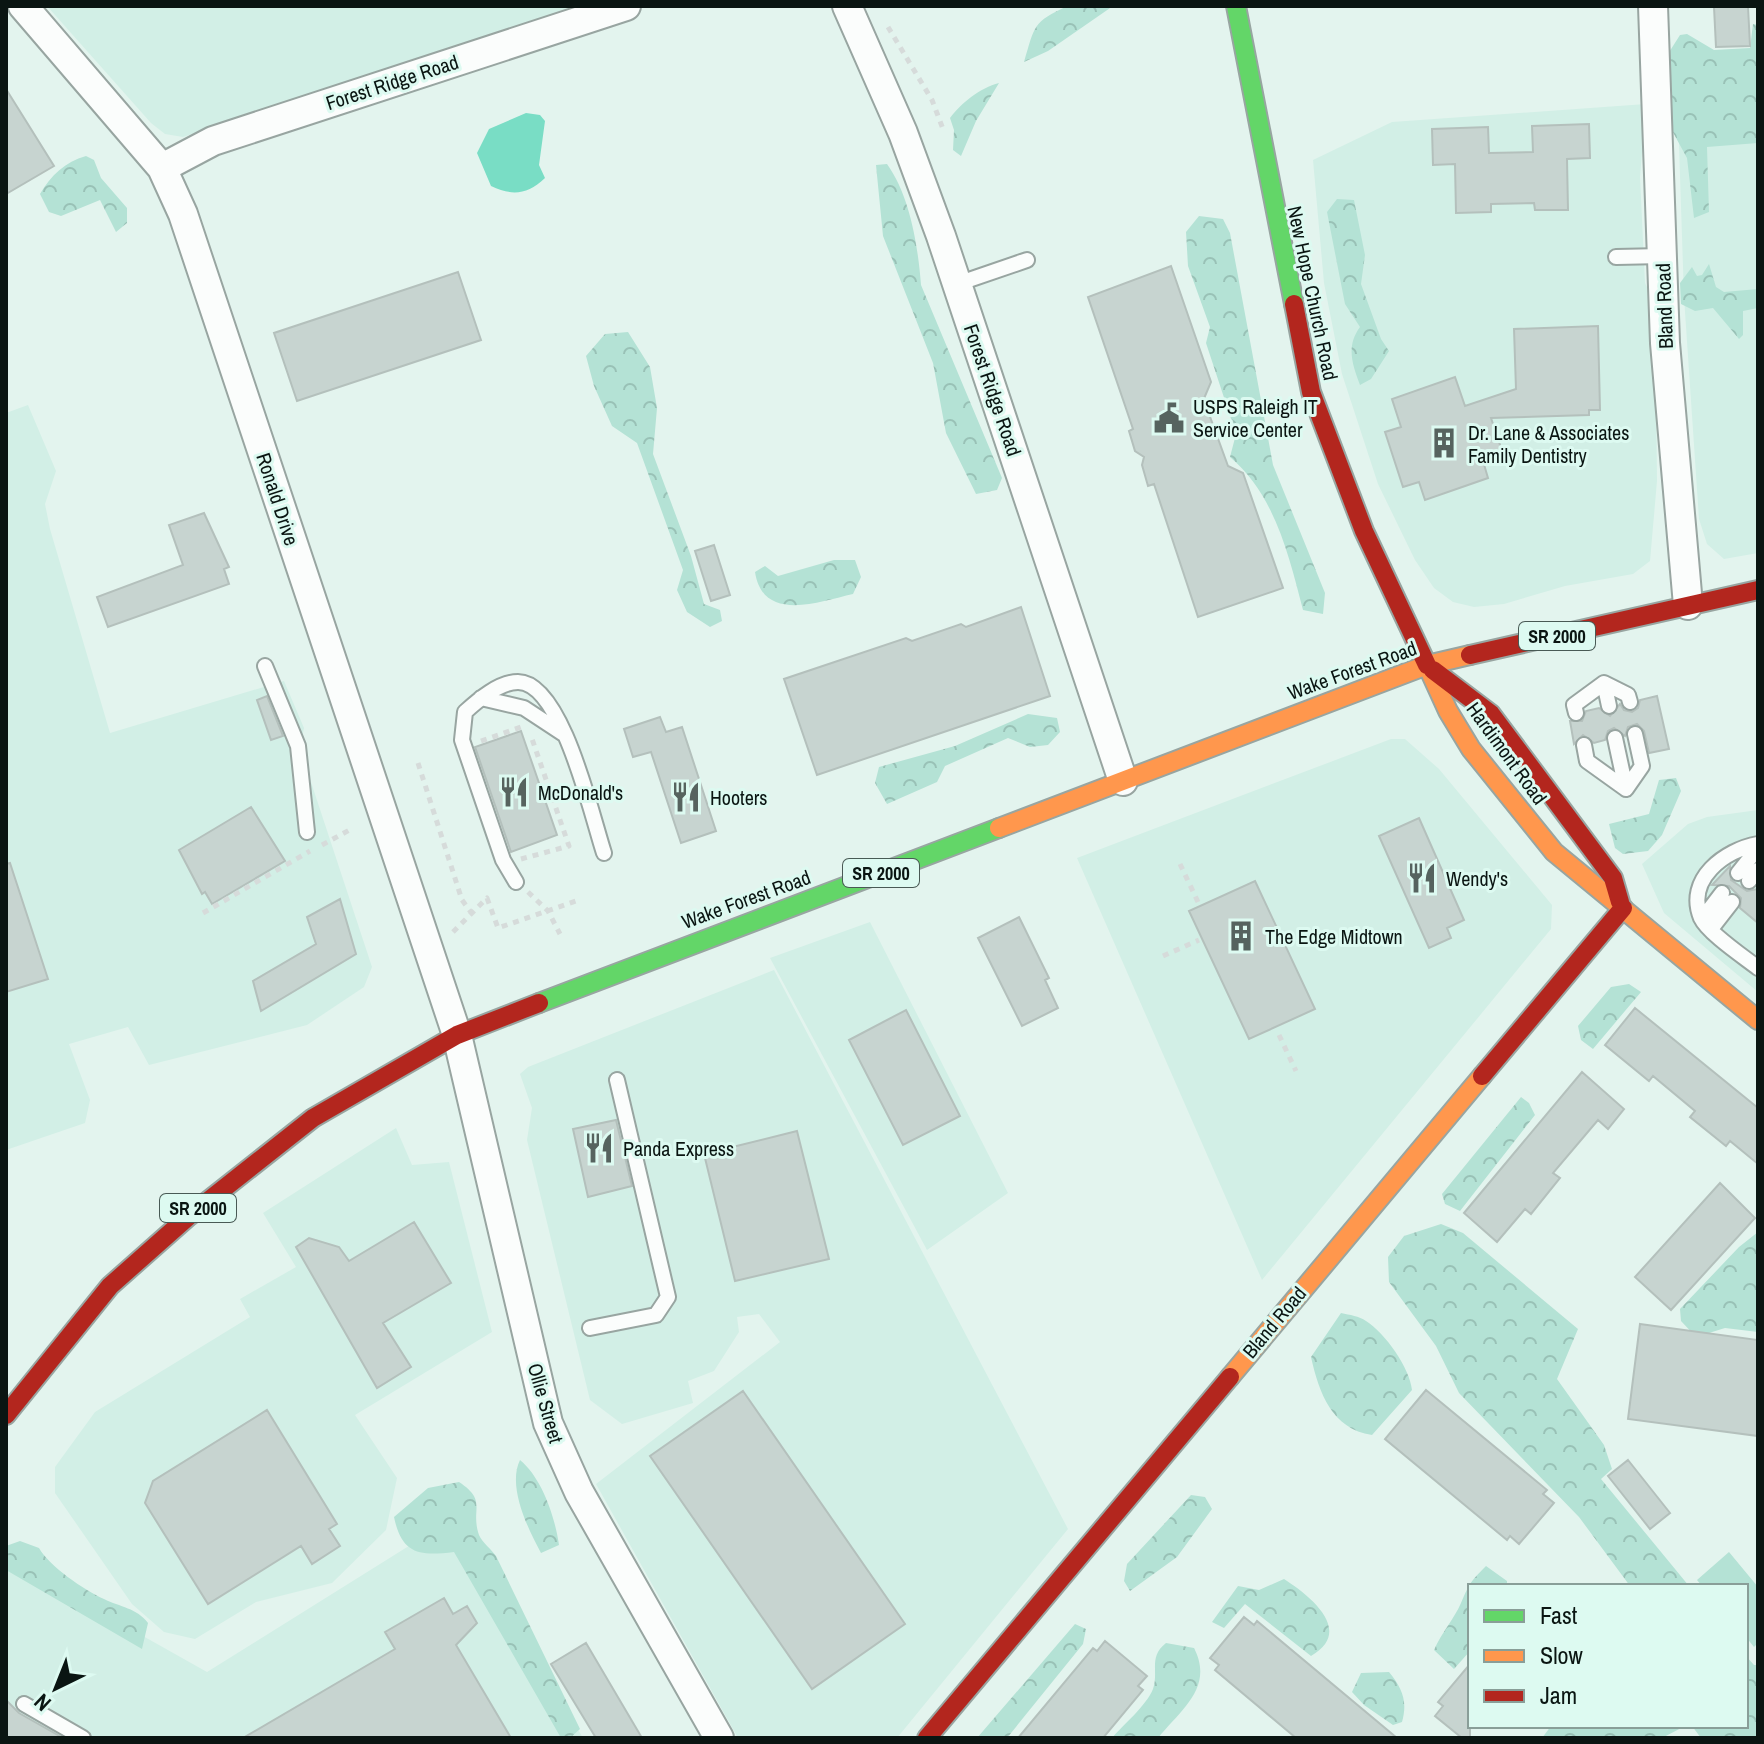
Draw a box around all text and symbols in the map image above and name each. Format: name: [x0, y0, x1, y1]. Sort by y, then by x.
street label: Forest Ridge Road: [322, 48, 462, 116]
street label: New Hope Church Road: [1281, 203, 1345, 383]
street label: Bland Road: [1649, 263, 1679, 349]
street label: Forest Ridge Road: [958, 320, 1028, 460]
place label: USPS Raleigh IT Service Center: [1193, 393, 1318, 443]
public building icon: USPS Raleigh IT Service Center: [1152, 401, 1186, 435]
place label: Dr. Lane & Associates Family Dentistry: [1468, 419, 1629, 469]
building icon: Dr. Lane & Associates Family Dentistry: [1427, 426, 1461, 460]
street label: Ronald Drive: [250, 449, 306, 549]
road number: SR 2000: [1519, 622, 1595, 650]
street label: Wake Forest Road: [1284, 634, 1420, 706]
street label: Hardimont Road: [1461, 696, 1553, 810]
restaurant icon: McDonald's: [497, 775, 531, 809]
place label: McDonald's: [538, 779, 623, 806]
restaurant icon: Hooters: [669, 780, 703, 814]
place label: Hooters: [710, 784, 767, 811]
road number: SR 2000: [843, 859, 919, 887]
restaurant icon: Wendy's: [1405, 861, 1439, 895]
street label: Wake Forest Road: [678, 863, 814, 935]
place label: Wendy's: [1446, 865, 1508, 892]
building icon: The Edge Midtown: [1224, 919, 1258, 953]
place label: The Edge Midtown: [1265, 923, 1403, 950]
restaurant icon: Panda Express: [582, 1131, 616, 1165]
place label: Panda Express: [623, 1135, 734, 1162]
road number: SR 2000: [160, 1194, 236, 1222]
street label: Bland Road: [1236, 1280, 1312, 1364]
street label: Ollie Street: [522, 1360, 570, 1447]
legend: [1468, 1584, 1748, 1728]
text: Fast: [1540, 1599, 1578, 1631]
text: Slow: [1540, 1639, 1583, 1671]
north arrow: [16, 1648, 96, 1728]
text: Jam: [1540, 1679, 1577, 1711]
text: N: [27, 1687, 57, 1718]

